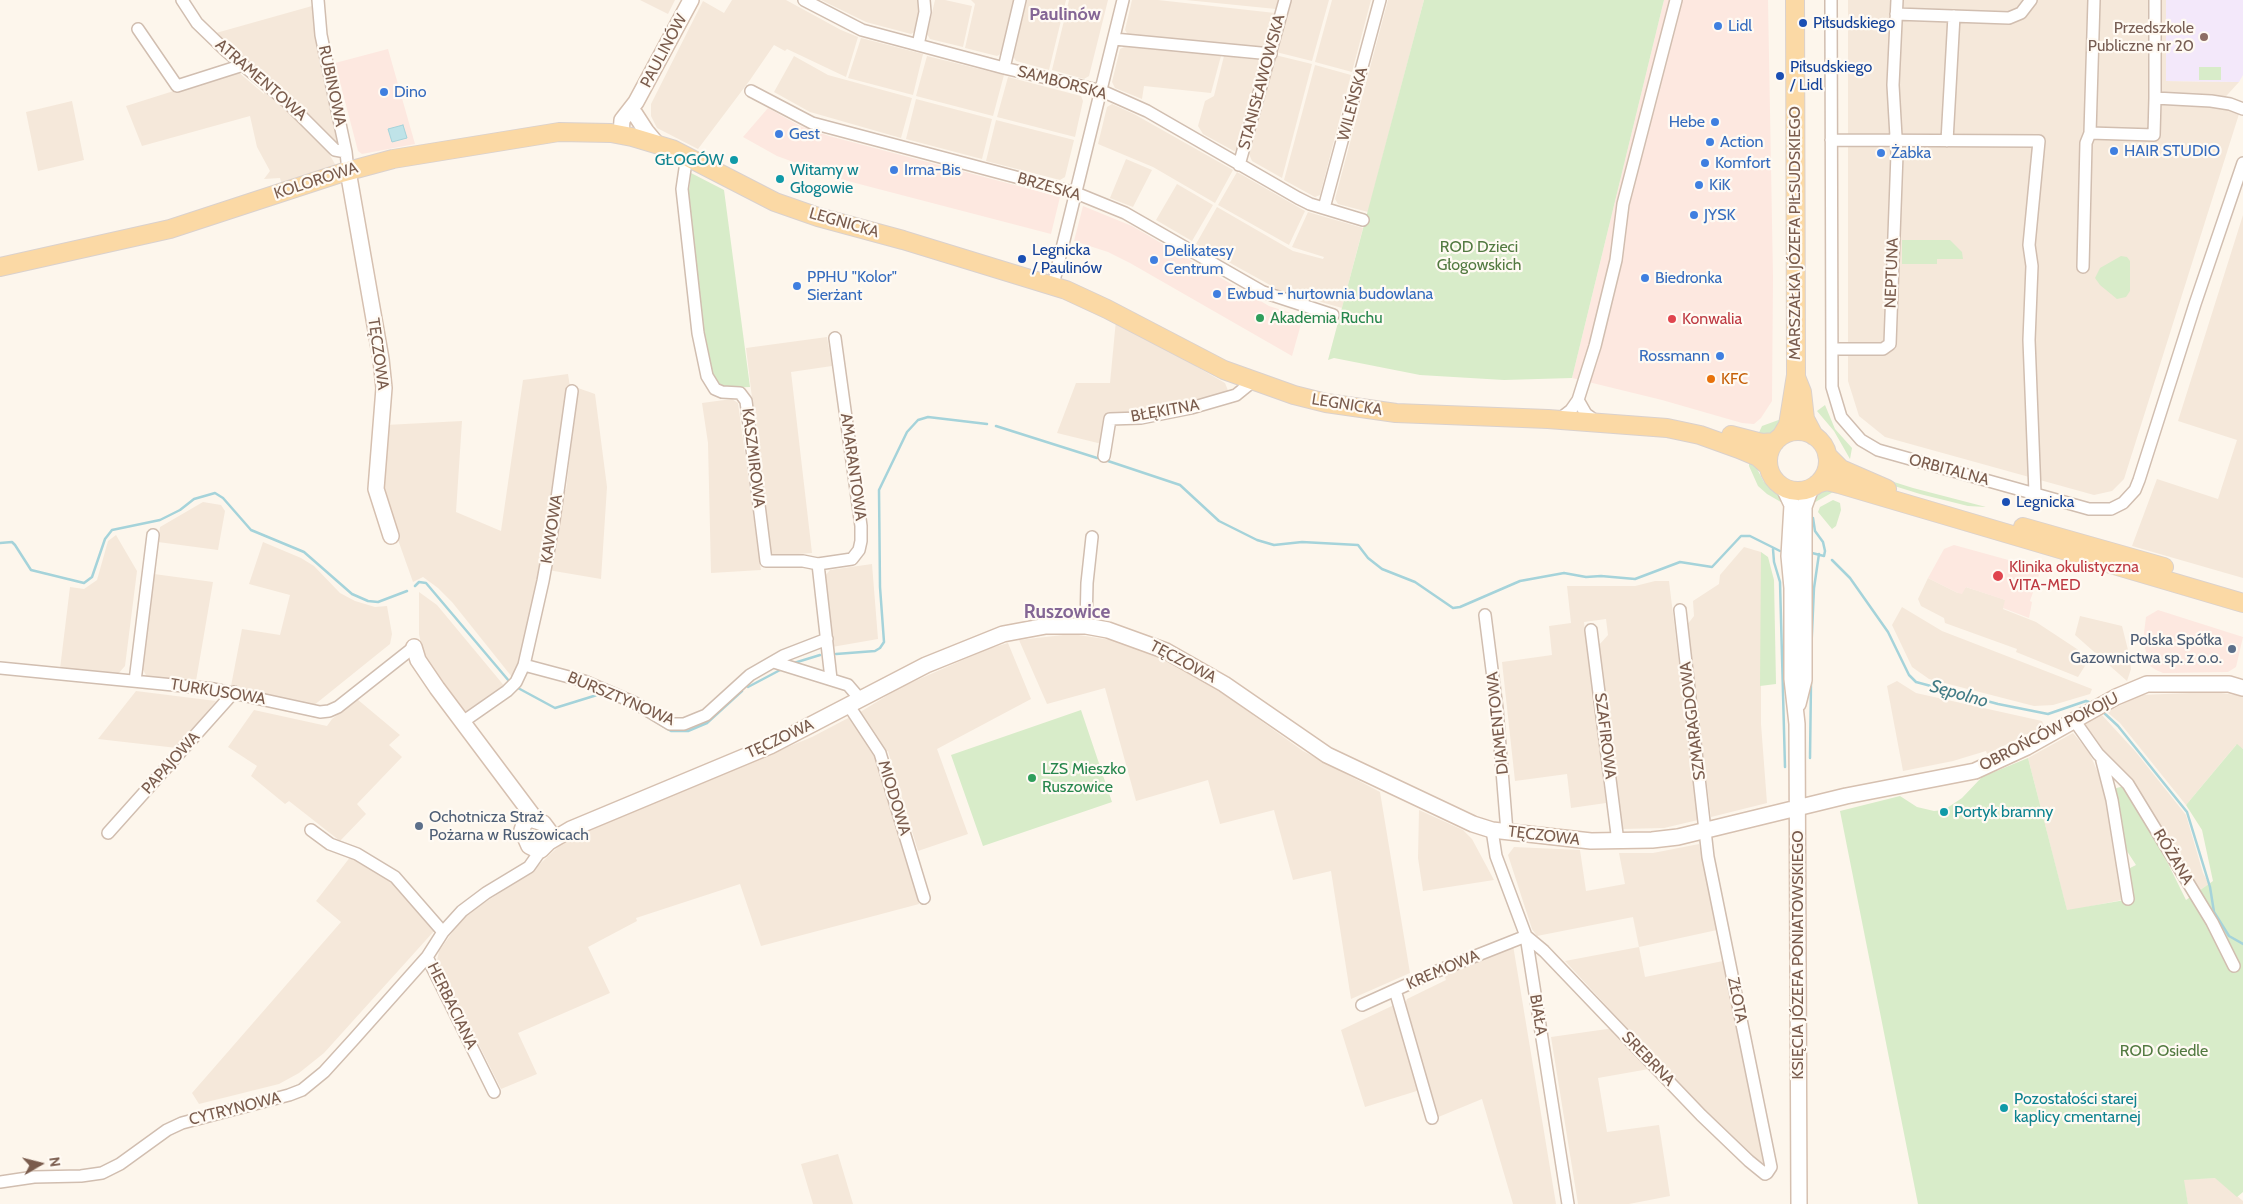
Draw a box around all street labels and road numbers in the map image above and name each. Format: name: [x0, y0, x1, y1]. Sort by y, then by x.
street label: PAULINÓW: [637, 11, 691, 91]
street label: STANISŁAWOWSKA: [1235, 12, 1289, 152]
street label: ATRAMENTOWA: [211, 35, 311, 125]
street label: RUBINOWA: [314, 44, 350, 128]
street label: SAMBORSKA: [1015, 62, 1109, 104]
street label: WILEŃSKA: [1334, 65, 1372, 143]
street label: MARSZAŁKA JÓZEFA PIŁSUDSKIEGO: [1785, 106, 1805, 360]
street label: KOLOROWA: [272, 158, 360, 204]
street label: BRZESKA: [1015, 169, 1083, 205]
street label: LEGNICKA: [807, 204, 881, 242]
street label: NEPTUNA: [1881, 237, 1903, 309]
street label: TĘCZOWA: [363, 317, 393, 391]
street label: LEGNICKA: [1310, 390, 1384, 420]
street label: BŁĘKITNA: [1129, 396, 1201, 426]
street label: KASZMIROWA: [737, 407, 769, 509]
street label: AMARANTOWA: [836, 412, 870, 522]
street label: ORBITALNA: [1907, 450, 1991, 490]
street label: KAWOWA: [537, 493, 567, 565]
street label: TĘCZOWA: [1147, 637, 1219, 687]
street label: SZMARAGDOWA: [1676, 661, 1710, 781]
street label: BURSZTYNOWA: [565, 668, 677, 730]
street label: DIAMENTOWA: [1483, 671, 1513, 775]
street label: TURKUSOWA: [169, 675, 267, 709]
street label: OBROŃCÓW POKOJU: [1976, 689, 2122, 775]
street label: SZAFIROWA: [1590, 692, 1620, 780]
street label: TĘCZOWA: [743, 715, 817, 763]
street label: PAPAJOWA: [138, 728, 204, 798]
street label: MIODOWA: [873, 758, 915, 838]
street label: TĘCZOWA: [1507, 822, 1581, 850]
street label: RÓŻANA: [2149, 826, 2197, 888]
street label: KSIĘCIA JÓZEFA PONIATOWSKIEGO: [1788, 831, 1808, 1079]
street label: KREMOWA: [1404, 946, 1482, 994]
street label: HERBACIANA: [423, 960, 481, 1052]
street label: ZŁOTA: [1723, 975, 1751, 1025]
street label: BIAŁA: [1525, 993, 1551, 1037]
street label: SREBRNA: [1617, 1028, 1679, 1090]
street label: CYTRYNOWA: [187, 1088, 283, 1130]

